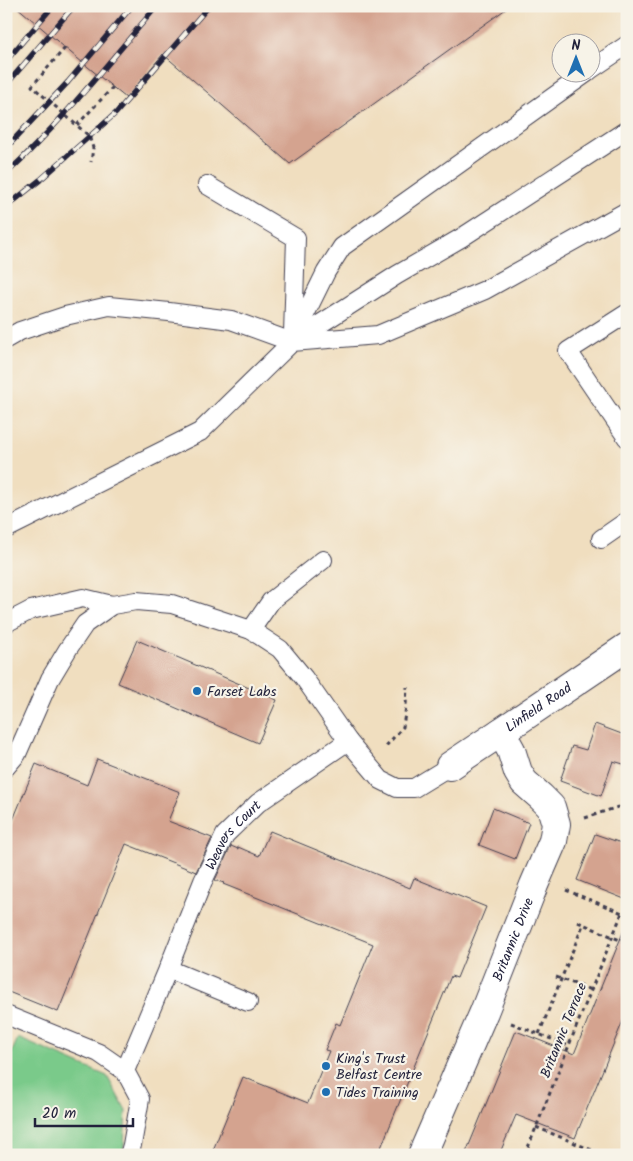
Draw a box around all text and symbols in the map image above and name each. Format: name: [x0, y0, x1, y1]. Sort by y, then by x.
north arrow: [550, 32, 600, 82]
text: N: [572, 35, 581, 57]
street label: Linfield Road: [501, 677, 577, 738]
place label: Farset Labs: [207, 681, 276, 703]
marker: Farset Labs: [191, 685, 203, 697]
street label: Weavers Court: [200, 795, 267, 874]
street label: Britannic Drive: [487, 894, 540, 985]
street label: Britannic Terrace: [535, 979, 593, 1081]
place label: King's Trust Belfast Centre: [336, 1048, 423, 1086]
marker: King's Trust Belfast Centre: [320, 1060, 332, 1072]
place label: Tides Training: [336, 1082, 419, 1104]
marker: Tides Training: [320, 1086, 332, 1098]
scale bar: [35, 1096, 132, 1128]
text: 20 m: [42, 1102, 76, 1126]

